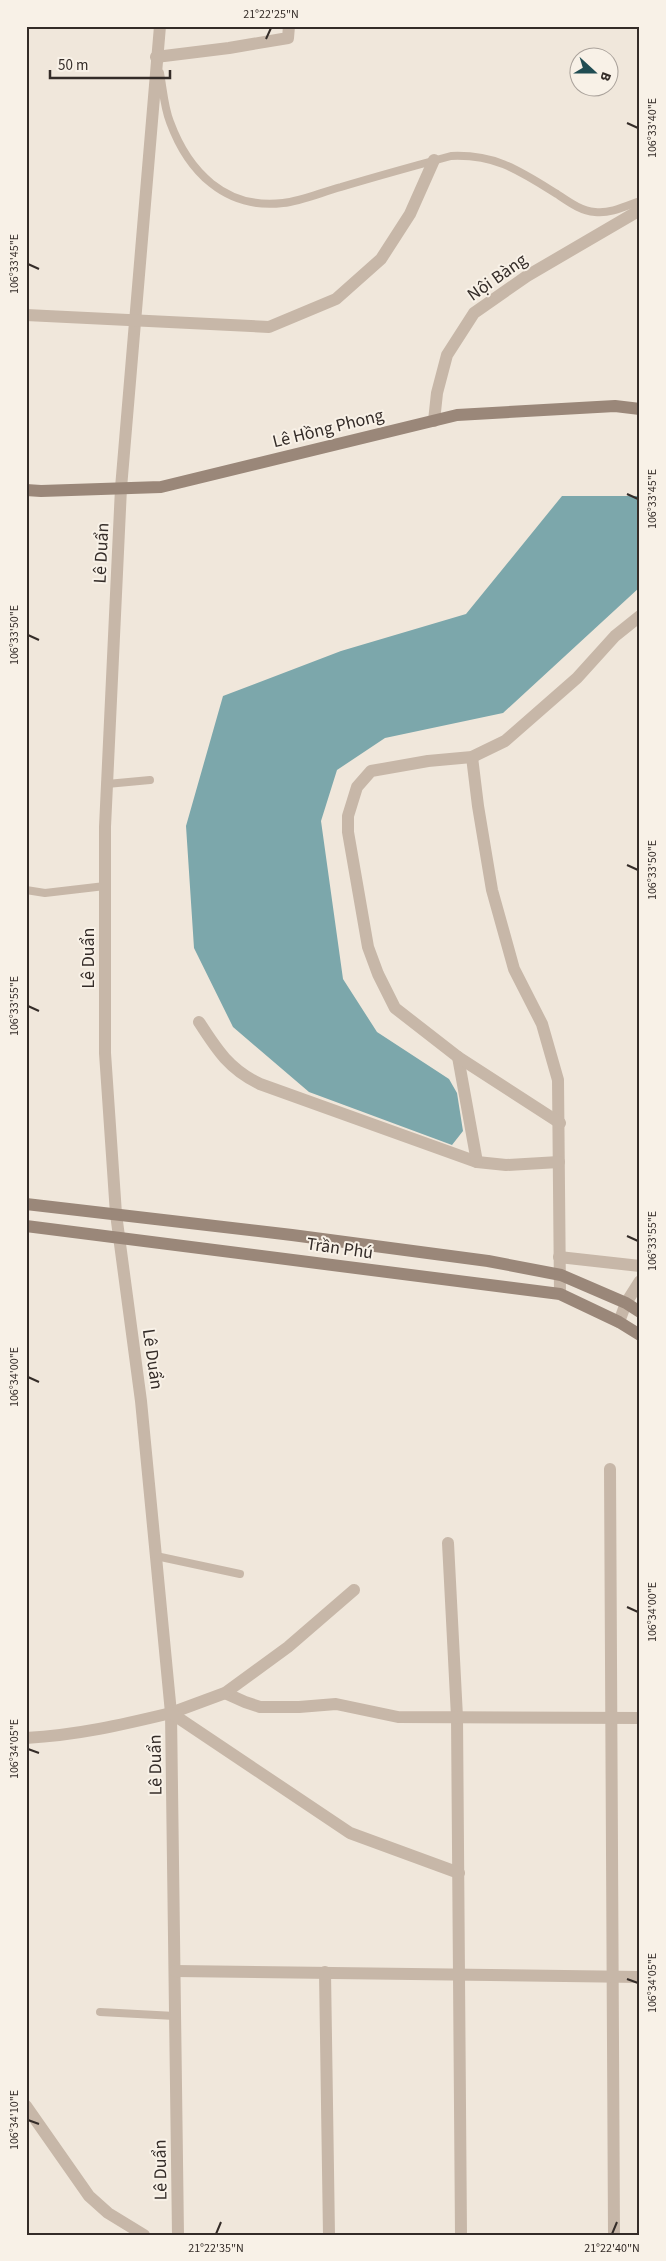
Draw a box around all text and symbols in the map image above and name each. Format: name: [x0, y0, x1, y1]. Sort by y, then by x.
text: 21°22'25"N: [243, 6, 299, 23]
scale bar: [50, 48, 170, 80]
north arrow: [568, 48, 618, 98]
text: 50 m: [58, 55, 88, 76]
text: B: [594, 69, 616, 84]
text: 106°33'40"E: [644, 98, 661, 158]
text: 106°33'45"E: [6, 234, 23, 294]
street label: Nội Bàng: [462, 248, 532, 307]
street label: Lê Hồng Phong: [270, 403, 386, 454]
text: 106°33'45"E: [644, 469, 661, 529]
street label: Lê Duẩn: [87, 522, 116, 584]
text: 106°33'50"E: [6, 605, 23, 665]
text: 106°33'50"E: [644, 840, 661, 900]
street label: Lê Duẩn: [76, 928, 101, 988]
text: 106°33'55"E: [6, 976, 23, 1036]
text: 106°33'55"E: [644, 1211, 661, 1271]
street label: Trần Phú: [305, 1231, 375, 1266]
street label: Lê Duẩn: [136, 1327, 169, 1391]
text: 106°34'00"E: [6, 1347, 23, 1407]
text: 106°34'00"E: [644, 1582, 661, 1642]
text: 106°34'05"E: [6, 1719, 23, 1779]
street label: Lê Duẩn: [142, 1734, 169, 1796]
text: 106°34'05"E: [644, 1953, 661, 2013]
text: 106°34'10"E: [6, 2090, 23, 2150]
street label: Lê Duẩn: [147, 2139, 174, 2201]
text: 21°22'35"N: [188, 2240, 244, 2257]
text: 21°22'40"N: [584, 2240, 640, 2257]

